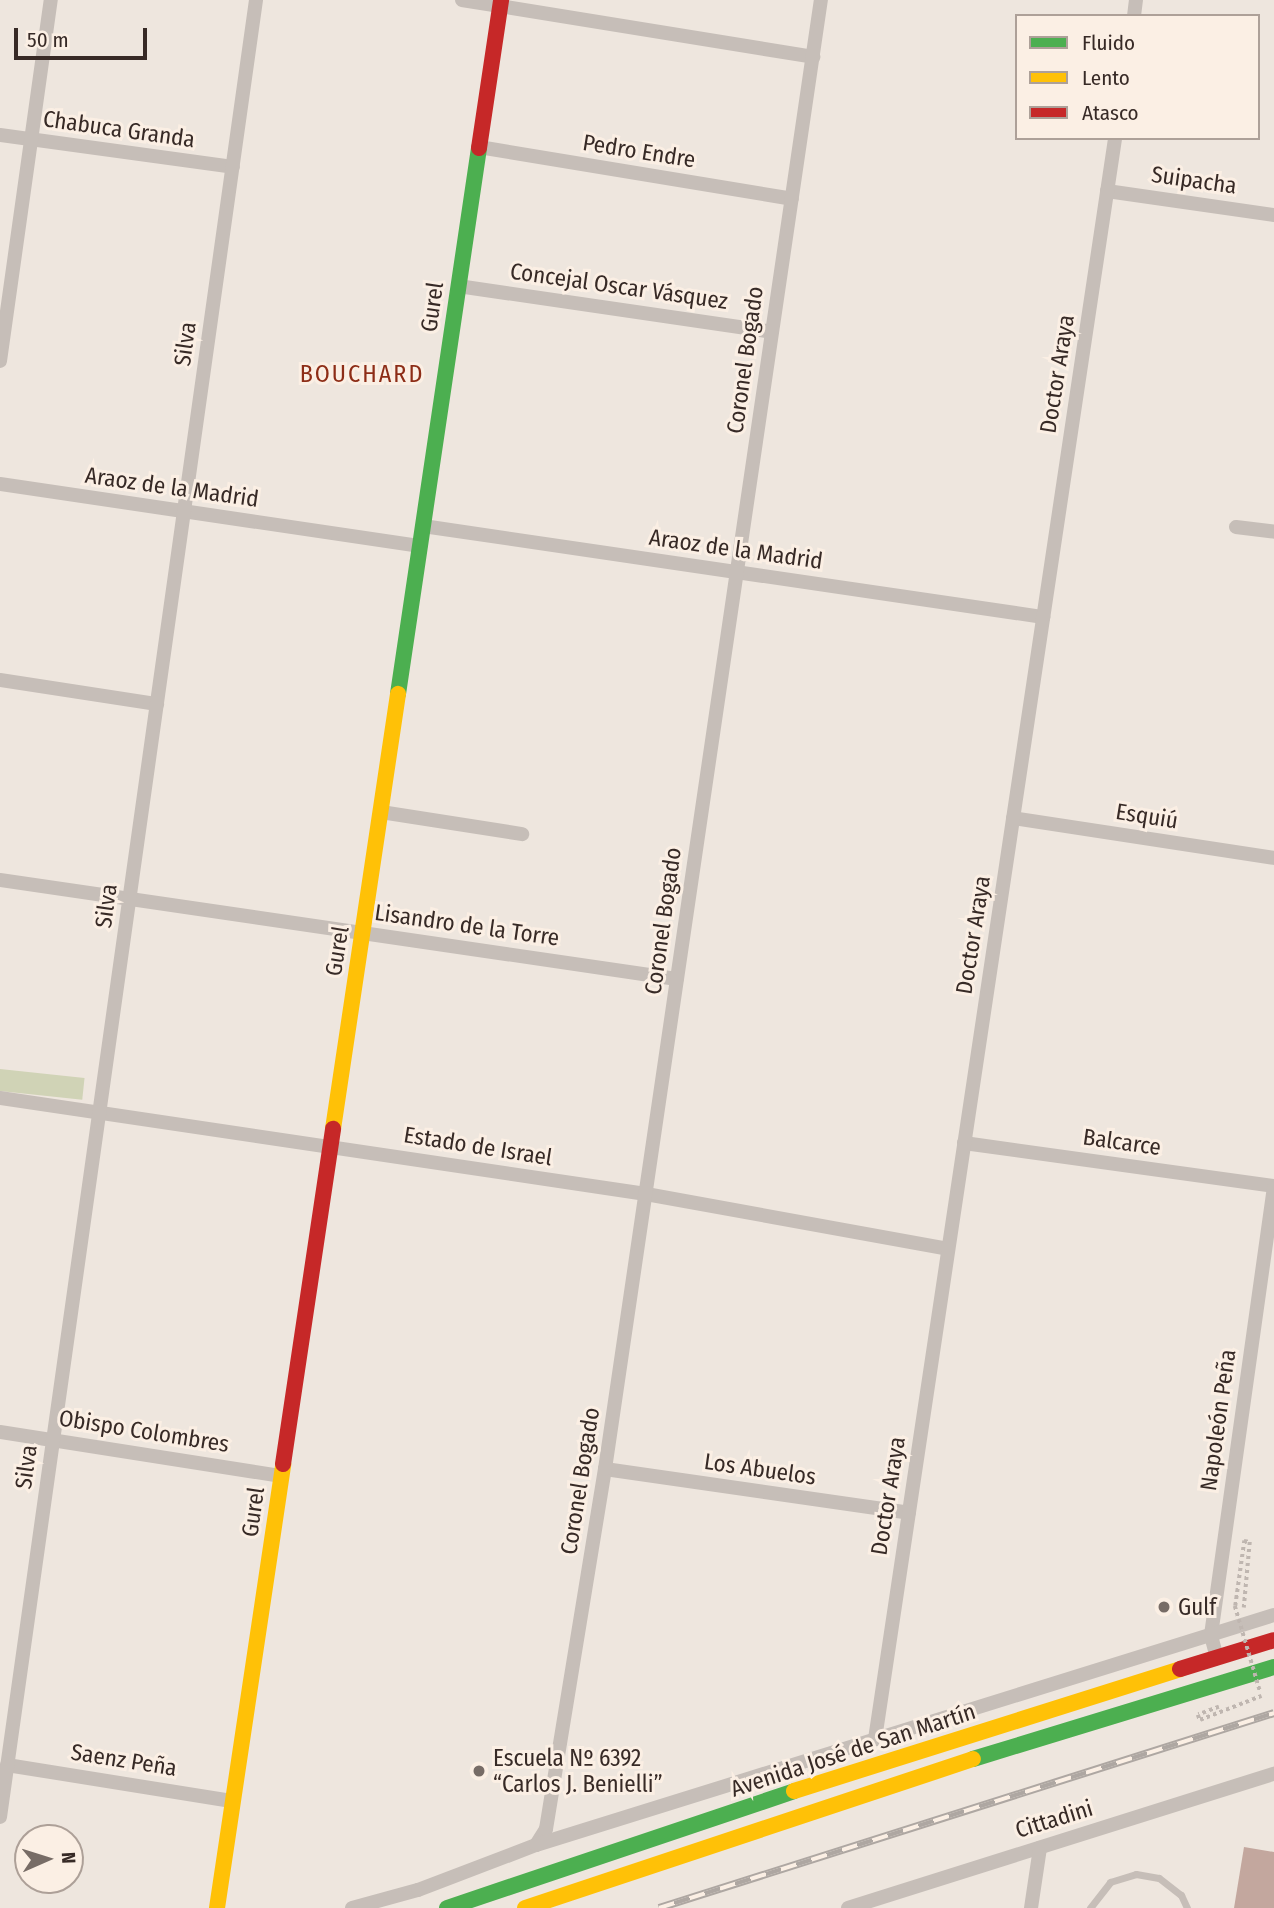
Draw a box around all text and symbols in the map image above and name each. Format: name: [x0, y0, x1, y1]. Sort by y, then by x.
scale bar: [18, 14, 150, 58]
legend: [1015, 14, 1260, 140]
text: 50 m: [27, 27, 69, 53]
text: Fluido: [1082, 30, 1135, 56]
text: Lento: [1082, 65, 1130, 91]
text: Atasco: [1082, 100, 1139, 126]
street label: Chabuca Granda: [41, 105, 197, 153]
street label: Pedro Endre: [581, 128, 697, 174]
street label: Suipacha: [1150, 160, 1238, 200]
street label: Concejal Oscar Vásquez: [508, 257, 730, 315]
street label: Gurel: [415, 280, 449, 334]
street label: Coronel Bogado: [721, 285, 769, 435]
street label: Doctor Araya: [1034, 313, 1080, 435]
street label: Silva: [168, 320, 202, 368]
district label: BOUCHARD: [301, 361, 423, 389]
street label: Araoz de la Madrid: [83, 461, 261, 513]
street label: Araoz de la Madrid: [647, 523, 825, 575]
street label: Esquiú: [1114, 797, 1180, 835]
street label: Coronel Bogado: [639, 846, 687, 996]
street label: Doctor Araya: [950, 874, 996, 996]
street label: Silva: [89, 882, 123, 930]
street label: Lisandro de la Torre: [373, 898, 561, 952]
street label: Gurel: [319, 924, 355, 978]
street label: Estado de Israel: [402, 1121, 554, 1171]
street label: Balcarce: [1081, 1123, 1163, 1161]
street label: Napoleón Peña: [1194, 1347, 1242, 1493]
street label: Obispo Colombres: [57, 1404, 231, 1458]
street label: Coronel Bogado: [555, 1405, 605, 1557]
street label: Doctor Araya: [865, 1435, 911, 1557]
street label: Silva: [9, 1443, 43, 1491]
street label: Los Abuelos: [702, 1447, 818, 1491]
street label: Gurel: [236, 1485, 270, 1539]
place label: Gulf: [1178, 1593, 1216, 1621]
marker: Gulf: [1156, 1599, 1172, 1615]
street label: Avenida José de San Martín: [727, 1697, 979, 1803]
street label: Saenz Peña: [69, 1738, 179, 1782]
place label: Escuela Nº 6392 “Carlos J. Benielli”: [493, 1744, 663, 1798]
marker: Escuela Nº 6392 “Carlos J. Benielli”: [471, 1763, 487, 1779]
street label: Cittadini: [1012, 1794, 1096, 1844]
north arrow: [14, 1824, 84, 1894]
text: N: [57, 1852, 80, 1864]

